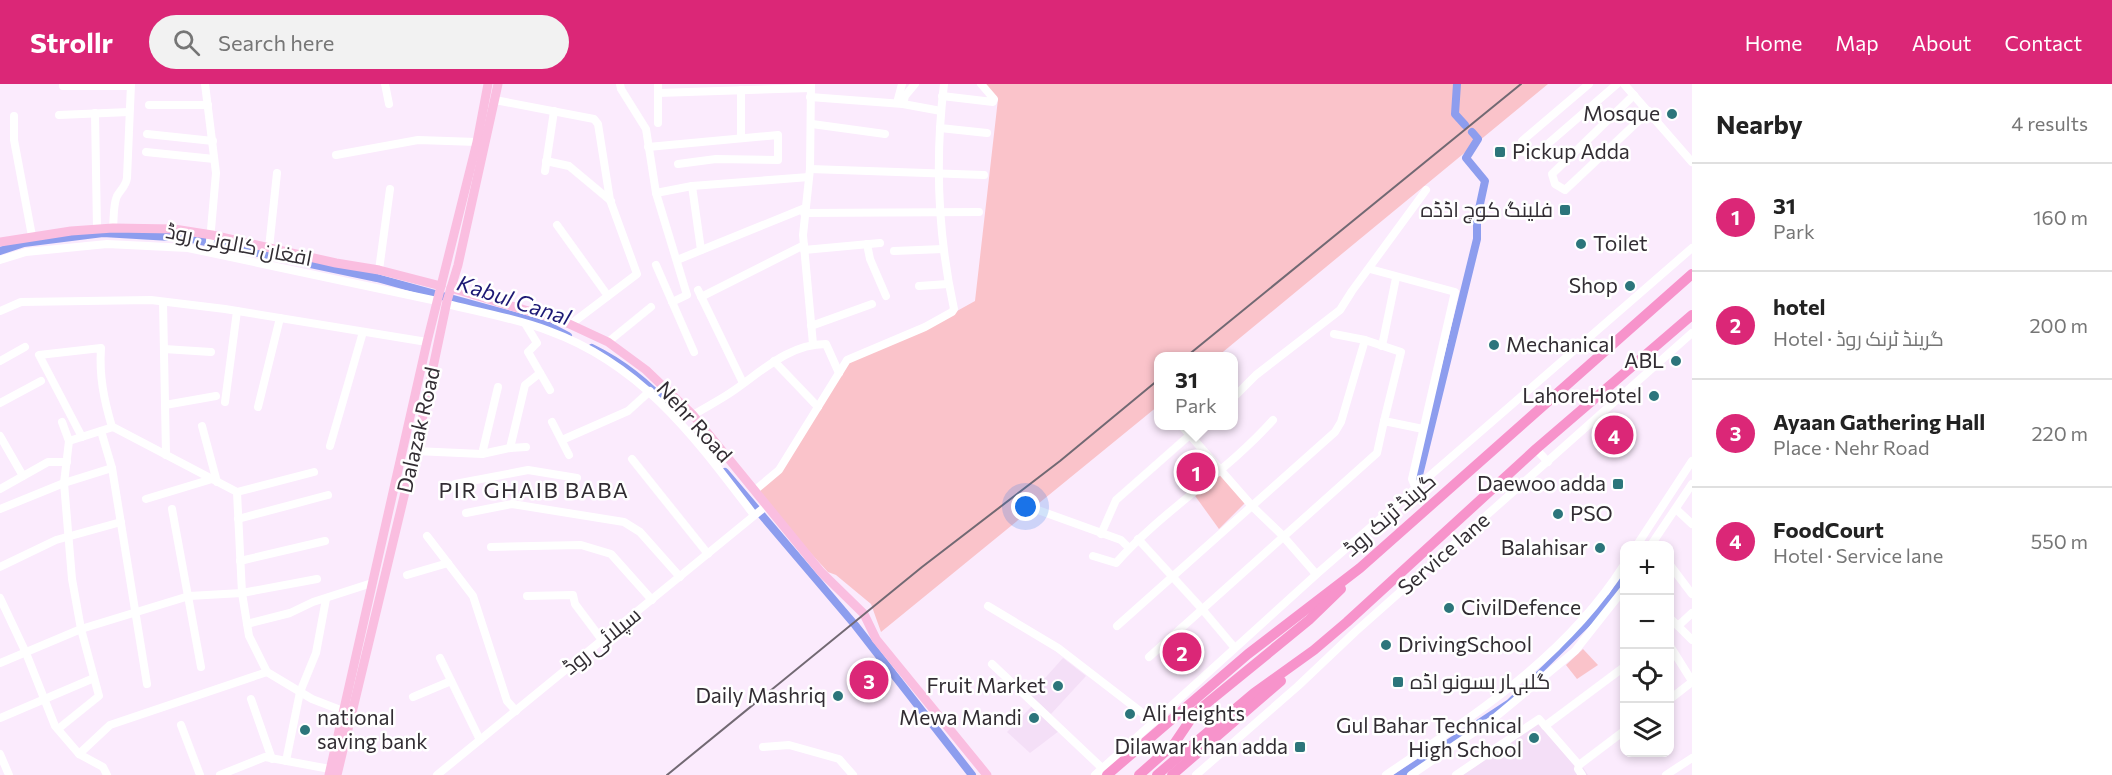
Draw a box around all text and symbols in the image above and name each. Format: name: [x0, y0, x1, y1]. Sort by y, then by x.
search box: [149, 15, 569, 69]
text: Strollr: [30, 25, 113, 59]
icon: search: [170, 26, 203, 59]
text: Search here: [218, 29, 334, 56]
text: Home: [1745, 30, 1802, 55]
text: Map: [1835, 30, 1879, 55]
text: About: [1912, 30, 1971, 55]
text: Contact: [2004, 30, 2082, 55]
place label: Mosque: [1583, 100, 1660, 125]
marker: Mosque: [1665, 107, 1679, 121]
text: Nearby: [1716, 108, 1803, 139]
text: 4 results: [2011, 111, 2088, 135]
place label: Pickup Adda: [1512, 138, 1630, 163]
marker: Pickup Adda: [1493, 145, 1507, 159]
text: 31: [1773, 192, 1796, 219]
place label: فلینگ کوچ اڈڈہ: [1421, 196, 1553, 224]
marker: فلینگ کوچ اڈڈہ: [1558, 203, 1572, 217]
text: 1: [1731, 205, 1740, 229]
text: 160 m: [2033, 205, 2088, 229]
street label: افغان کالونی روڈ: [164, 217, 315, 272]
text: Park: [1773, 219, 1815, 243]
place label: Toilet: [1593, 230, 1648, 255]
marker: Toilet: [1574, 237, 1588, 251]
water label: Kabul Canal: [454, 269, 575, 331]
place label: Shop: [1569, 272, 1618, 297]
marker: Shop: [1623, 279, 1637, 293]
text: hotel: [1773, 293, 1826, 320]
text: 2: [1730, 313, 1741, 337]
text: 200 m: [2030, 313, 2088, 337]
text: Hotel · گرینڈ ٹرنک روڈ: [1773, 326, 1944, 350]
place label: Mechanical: [1506, 331, 1615, 356]
marker: Mechanical: [1487, 338, 1501, 352]
place label: ABL: [1624, 347, 1664, 372]
popup: [1154, 352, 1238, 430]
marker: ABL: [1669, 354, 1683, 368]
street label: Dalazak Road: [391, 364, 444, 495]
text: 31: [1175, 366, 1198, 393]
street label: Nehr Road: [652, 375, 738, 467]
place label: LahoreHotel: [1522, 382, 1642, 407]
marker: LahoreHotel: [1647, 389, 1661, 403]
text: Park: [1175, 393, 1217, 417]
text: Ayaan Gathering Hall: [1773, 408, 1985, 435]
pin: 4: [1594, 412, 1634, 458]
text: 3: [1730, 421, 1741, 445]
text: 220 m: [2032, 421, 2088, 445]
text: Place · Nehr Road: [1773, 435, 1930, 459]
pin: 1: [1176, 450, 1216, 494]
street label: گرینڈ ٹرنک روڈ: [1338, 467, 1441, 561]
place label: Daewoo adda: [1477, 470, 1606, 495]
district label: PIR GHAIB BABA: [439, 476, 629, 503]
marker: Daewoo adda: [1611, 477, 1625, 491]
your location: [1011, 492, 1040, 521]
place label: PSO: [1570, 500, 1613, 525]
street label: Service lane: [1392, 506, 1494, 599]
marker: PSO: [1551, 507, 1565, 521]
text: FoodCourt: [1773, 516, 1884, 543]
text: 4: [1729, 529, 1742, 553]
text: 550 m: [2031, 529, 2088, 553]
place label: Balahisar: [1501, 534, 1588, 559]
marker: Balahisar: [1593, 541, 1607, 555]
map controls: [1620, 541, 1674, 757]
button: +: [1620, 541, 1674, 595]
text: Hotel · Service lane: [1773, 543, 1943, 567]
place label: CivilDefence: [1461, 594, 1581, 619]
button: −: [1620, 595, 1674, 649]
street label: سپلائی روڈ: [557, 601, 646, 680]
marker: CivilDefence: [1442, 601, 1456, 615]
pin: 2: [1162, 630, 1202, 674]
place label: DrivingSchool: [1398, 631, 1532, 656]
marker: DrivingSchool: [1379, 638, 1393, 652]
button: locate: [1620, 649, 1674, 703]
pin: 3: [850, 658, 888, 702]
place label: گلبہار بسونو اڈہ: [1410, 668, 1550, 696]
place label: Fruit Market: [926, 672, 1046, 697]
marker: گلبہار بسونو اڈہ: [1391, 675, 1405, 689]
marker: Fruit Market: [1051, 679, 1065, 693]
place label: Daily Mashriq: [695, 682, 826, 707]
marker: Daily Mashriq: [831, 689, 845, 703]
place label: Ali Heights: [1142, 700, 1245, 725]
button: layers: [1620, 703, 1674, 757]
place label: national saving bank: [317, 704, 428, 753]
place label: Mewa Mandi: [899, 704, 1022, 729]
marker: Ali Heights: [1123, 707, 1137, 721]
marker: Mewa Mandi: [1027, 711, 1041, 725]
place label: Gul Bahar Technical High School: [1336, 712, 1522, 761]
marker: national saving bank: [298, 723, 312, 737]
marker: Gul Bahar Technical High School: [1527, 731, 1541, 745]
place label: Dilawar khan adda: [1114, 733, 1288, 758]
marker: Dilawar khan adda: [1293, 740, 1307, 754]

